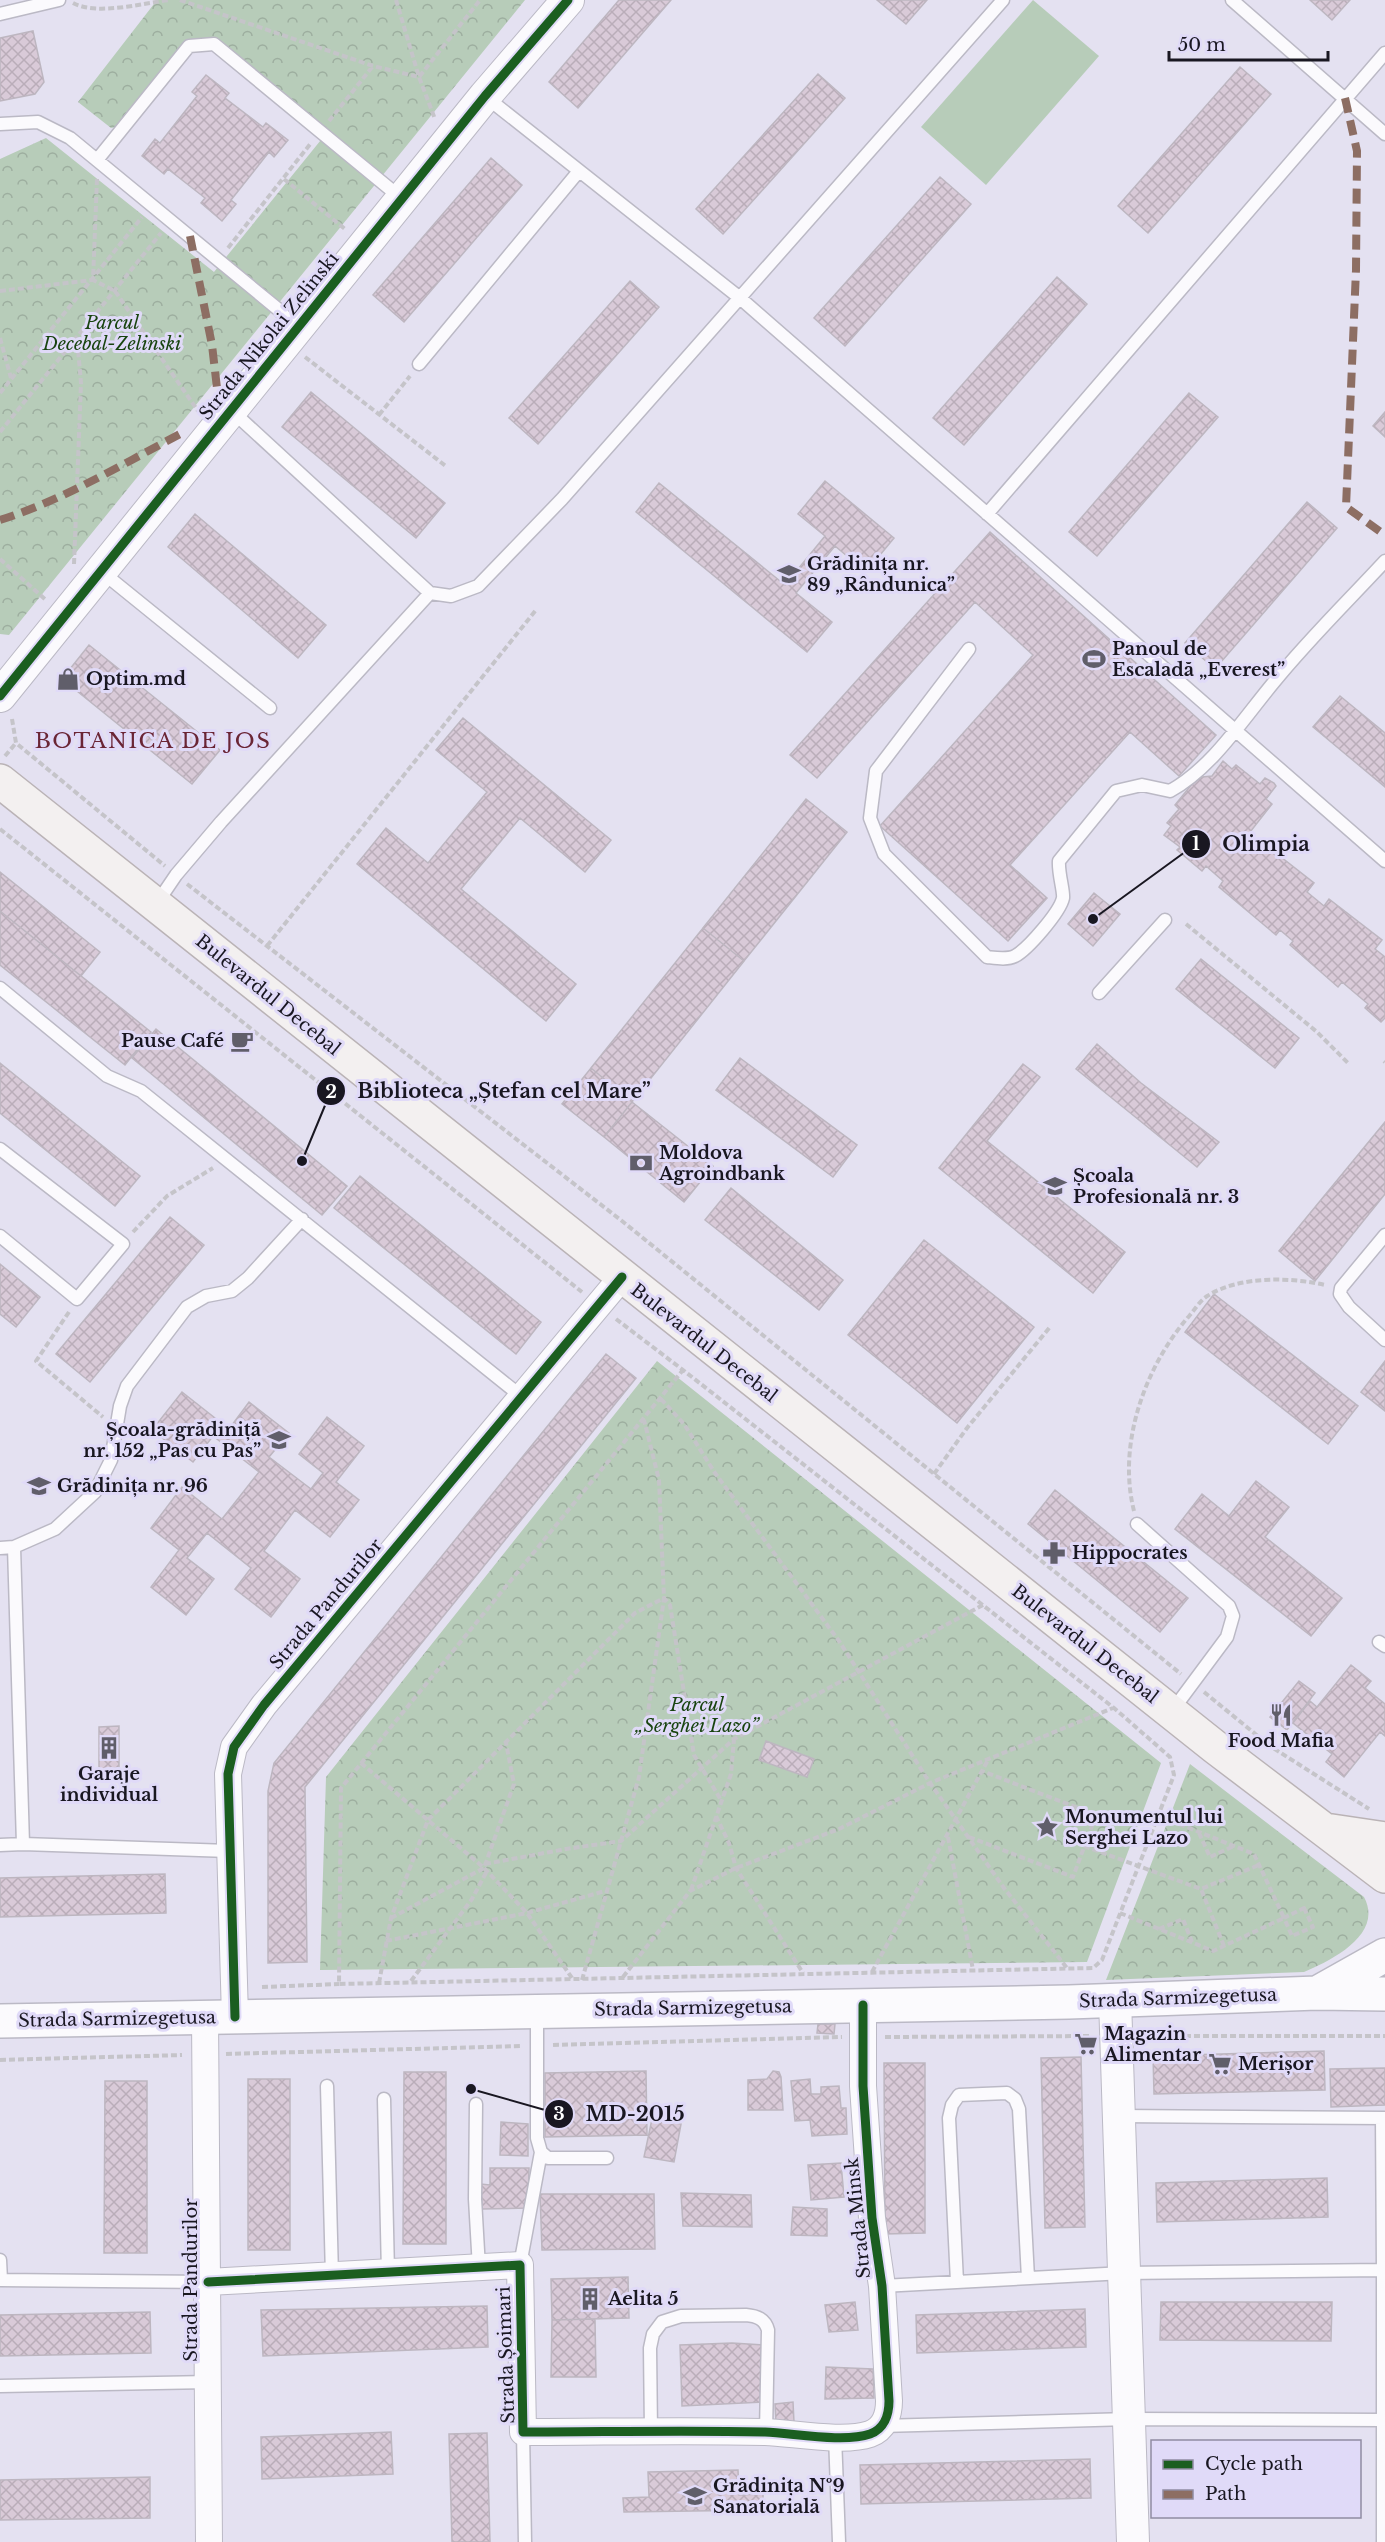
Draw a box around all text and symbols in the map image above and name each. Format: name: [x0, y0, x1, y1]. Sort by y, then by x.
scale bar: [1169, 24, 1328, 62]
text: 50 m: [1178, 34, 1226, 56]
street label: Strada Nikolai Zelinski: [195, 248, 343, 424]
park label: Parcul Decebal-Zelinski: [42, 312, 182, 355]
place label: Grădinița nr. 89 „Rândunica”: [807, 553, 955, 596]
school or university icon: Grădinița nr. 89 „Rândunica”: [776, 561, 802, 587]
place label: Panoul de Escaladă „Everest”: [1112, 638, 1285, 681]
sports icon: Panoul de Escaladă „Everest”: [1081, 646, 1107, 672]
shop icon: Optim.md: [55, 666, 81, 692]
place label: Optim.md: [86, 668, 186, 690]
district label: BOTANICA DE JOS: [35, 728, 271, 754]
callout: Olimpia: [1181, 825, 1322, 863]
text: Olimpia: [1222, 832, 1310, 856]
text: 1: [1192, 833, 1200, 855]
street label: Bulevardul Decebal: [191, 930, 345, 1060]
cafe icon: Pause Café: [229, 1028, 255, 1054]
place label: Pause Café: [121, 1030, 224, 1052]
callout: Biblioteca „Ștefan cel Mare”: [316, 1072, 663, 1110]
text: Biblioteca „Ștefan cel Mare”: [357, 1079, 651, 1104]
text: 2: [325, 1081, 337, 1103]
place label: Moldova Agroindbank: [658, 1142, 786, 1185]
bank icon: Moldova Agroindbank: [628, 1150, 654, 1176]
place label: Școala Profesională nr. 3: [1073, 1165, 1239, 1208]
school or university icon: Școala Profesională nr. 3: [1042, 1173, 1068, 1199]
street label: Bulevardul Decebal: [626, 1279, 782, 1407]
place label: Școala-grădiniță nr. 152 „Pas cu Pas”: [83, 1419, 262, 1462]
school or university icon: Școala-grădiniță nr. 152 „Pas cu Pas”: [266, 1427, 292, 1453]
school or university icon: Grădinița nr. 96: [26, 1473, 52, 1499]
place label: Grădinița nr. 96: [57, 1475, 208, 1497]
street label: Strada Pandurilor: [265, 1534, 387, 1674]
pharmacy icon: Hippocrates: [1041, 1540, 1067, 1566]
place label: Hippocrates: [1072, 1542, 1188, 1564]
street label: Bulevardul Decebal: [1007, 1580, 1163, 1708]
park label: Parcul „Serghei Lazo”: [633, 1694, 761, 1737]
restaurant icon: Food Mafia: [1268, 1702, 1294, 1728]
place label: Food Mafia: [1228, 1730, 1335, 1752]
building icon: Garaje individual: [96, 1735, 122, 1761]
place label: Garaje individual: [60, 1763, 159, 1806]
place label: Monumentul lui Serghei Lazo: [1065, 1806, 1223, 1849]
place icon: Monumentul lui Serghei Lazo: [1034, 1814, 1060, 1840]
street label: Strada Sarmizegetusa: [1079, 1984, 1277, 2012]
street label: Strada Sarmizegetusa: [594, 1995, 792, 2021]
street label: Strada Sarmizegetusa: [18, 2006, 216, 2032]
place label: Magazin Alimentar: [1103, 2023, 1201, 2066]
supermarket icon: Magazin Alimentar: [1073, 2031, 1099, 2057]
supermarket icon: Merișor: [1207, 2051, 1233, 2077]
place label: Merișor: [1238, 2053, 1313, 2075]
callout: MD-2015: [544, 2095, 697, 2133]
text: MD-2015: [585, 2102, 685, 2126]
text: 3: [553, 2103, 565, 2125]
street label: Strada Minsk: [841, 2156, 875, 2280]
street label: Strada Pandurilor: [180, 2198, 202, 2362]
street label: Strada Șoimari: [493, 2286, 519, 2424]
building icon: Aelita 5: [577, 2286, 603, 2312]
place label: Aelita 5: [607, 2288, 678, 2310]
legend: [1151, 2440, 1361, 2518]
text: Cycle path: [1205, 2453, 1303, 2475]
place label: Grădinița №9 Sanatorială: [713, 2475, 845, 2518]
school or university icon: Grădinița №9 Sanatorială: [682, 2483, 708, 2509]
text: Path: [1205, 2483, 1246, 2505]

